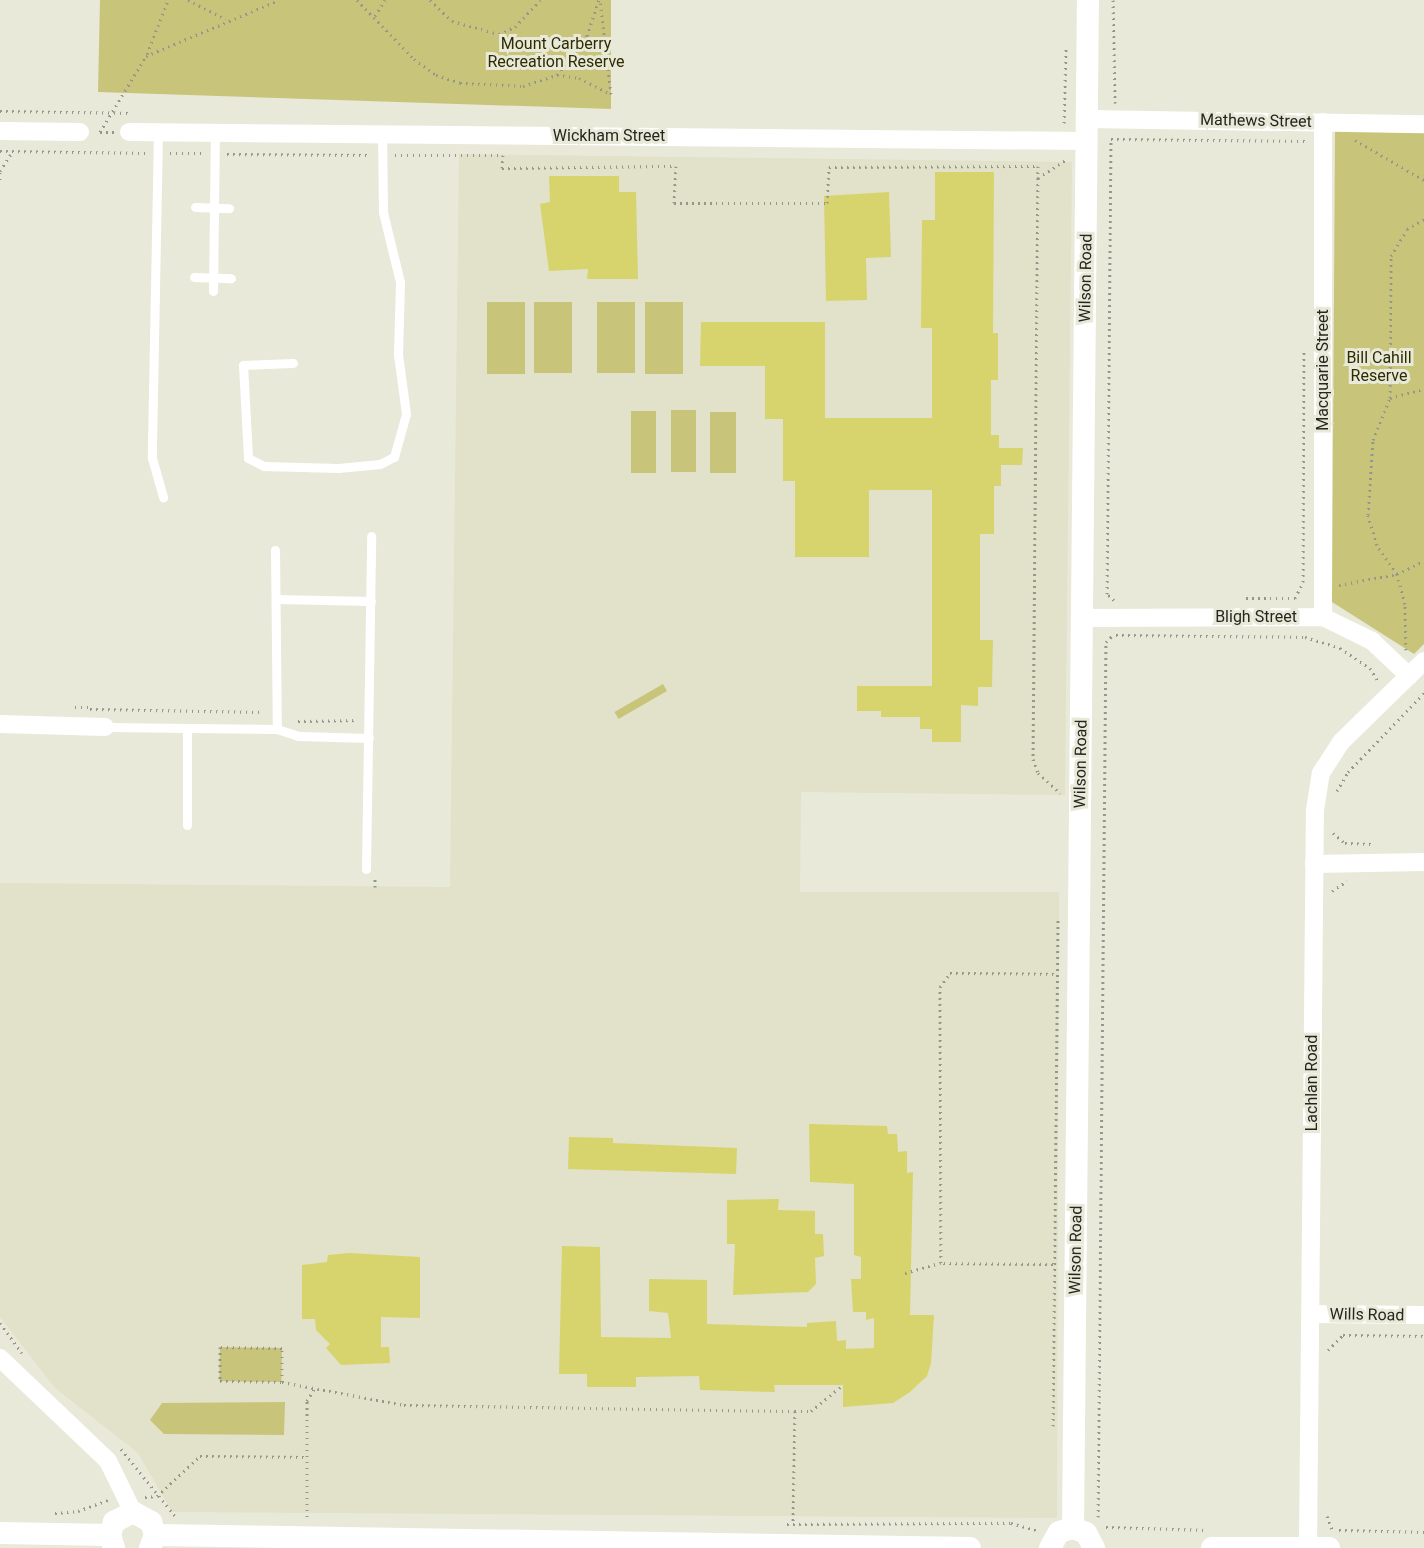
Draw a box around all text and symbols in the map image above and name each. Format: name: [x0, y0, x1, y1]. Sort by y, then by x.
park label: Mount Carberry Recreation Reserve: [487, 34, 625, 72]
street label: Mathews Street: [1200, 110, 1312, 132]
street label: Wickham Street: [553, 126, 665, 146]
street label: Wilson Road: [1076, 233, 1096, 323]
street label: Macquarie Street: [1313, 309, 1333, 431]
park label: Bill Cahill Reserve: [1346, 348, 1412, 386]
street label: Bligh Street: [1215, 607, 1297, 627]
street label: Wilson Road: [1071, 719, 1091, 809]
street label: Lachlan Road: [1302, 1035, 1322, 1131]
street label: Wilson Road: [1066, 1205, 1086, 1295]
street label: Wills Road: [1329, 1305, 1405, 1325]

